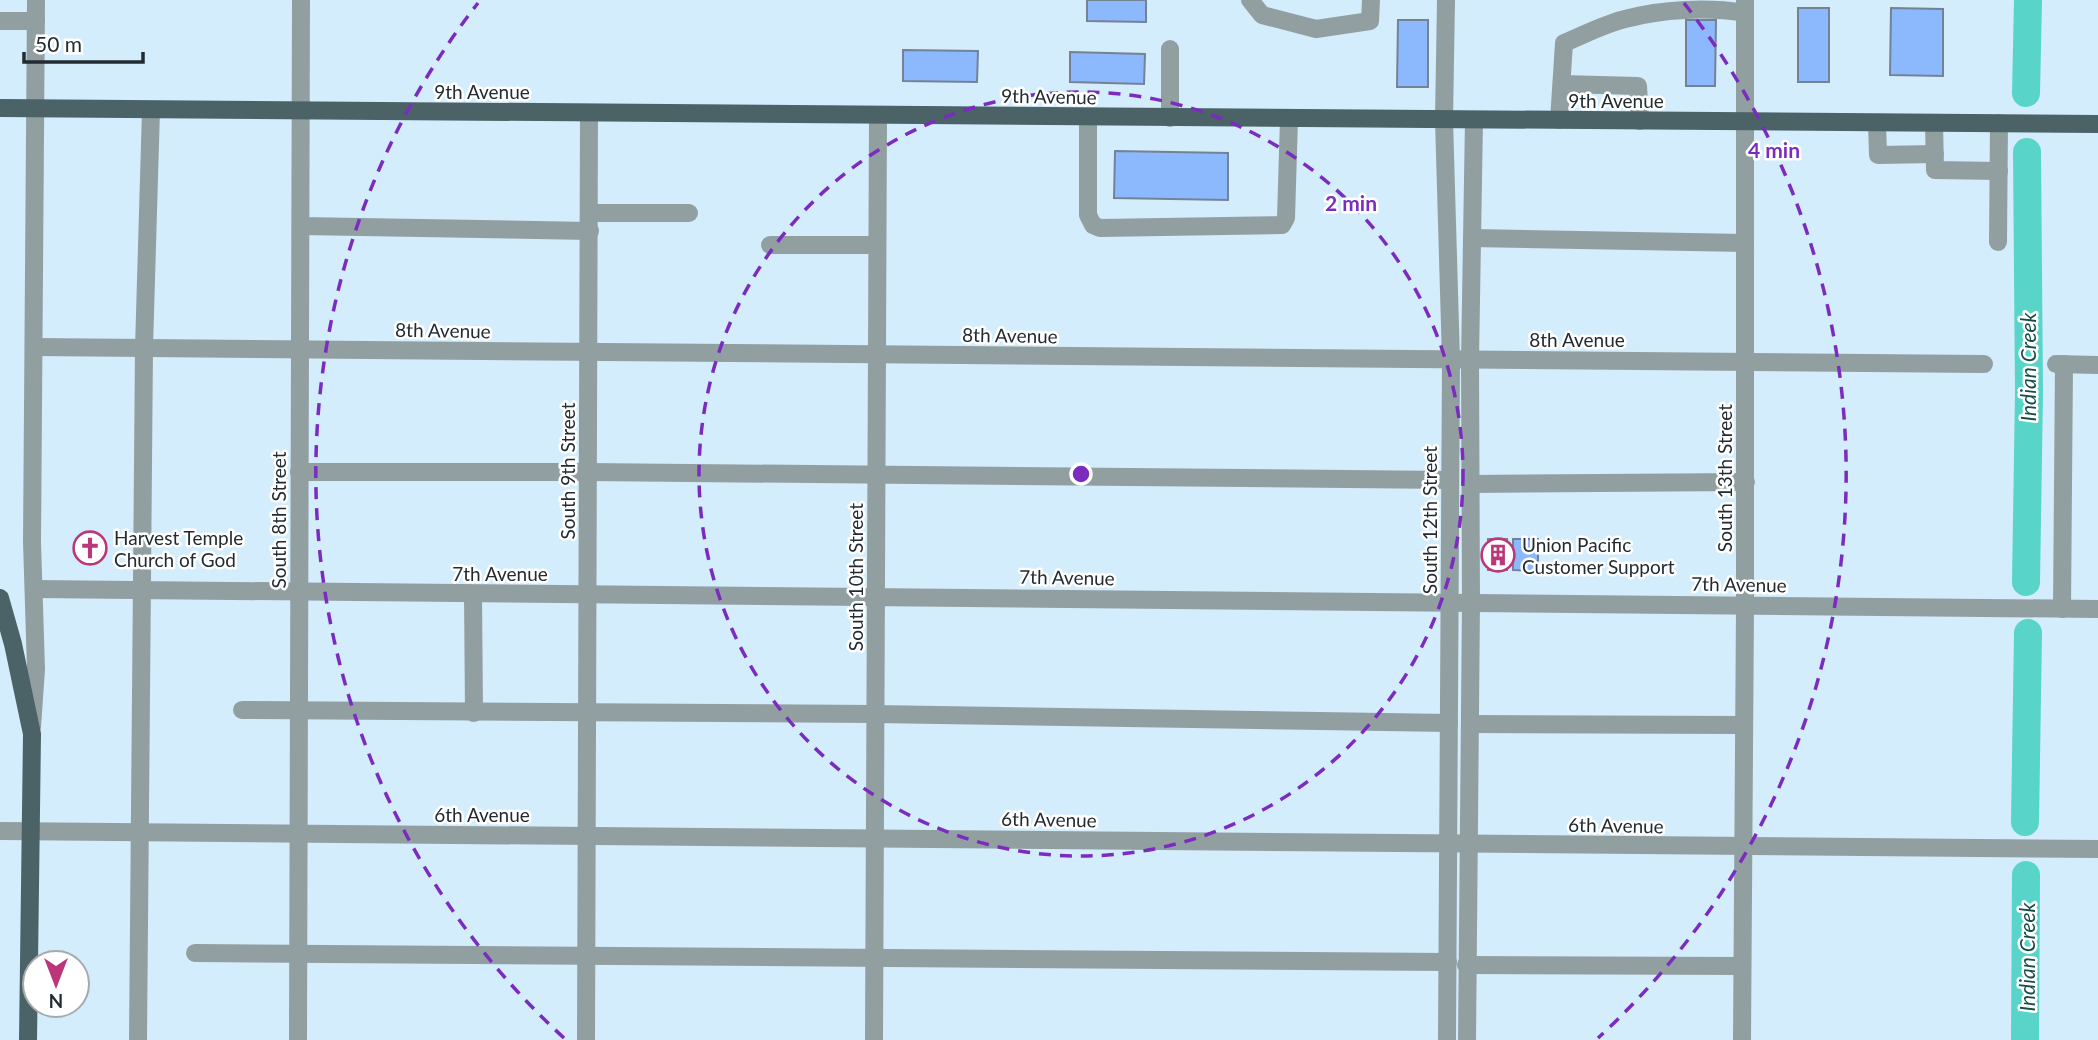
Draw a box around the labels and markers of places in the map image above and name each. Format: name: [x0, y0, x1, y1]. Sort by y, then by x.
centre of rings: [1069, 462, 1093, 486]
place label: Harvest Temple Church of God: [114, 526, 243, 571]
church icon: Harvest Temple Church of God: [71, 529, 109, 567]
place label: Union Pacific Customer Support: [1522, 533, 1675, 578]
building icon: Union Pacific Customer Support: [1479, 536, 1517, 574]

